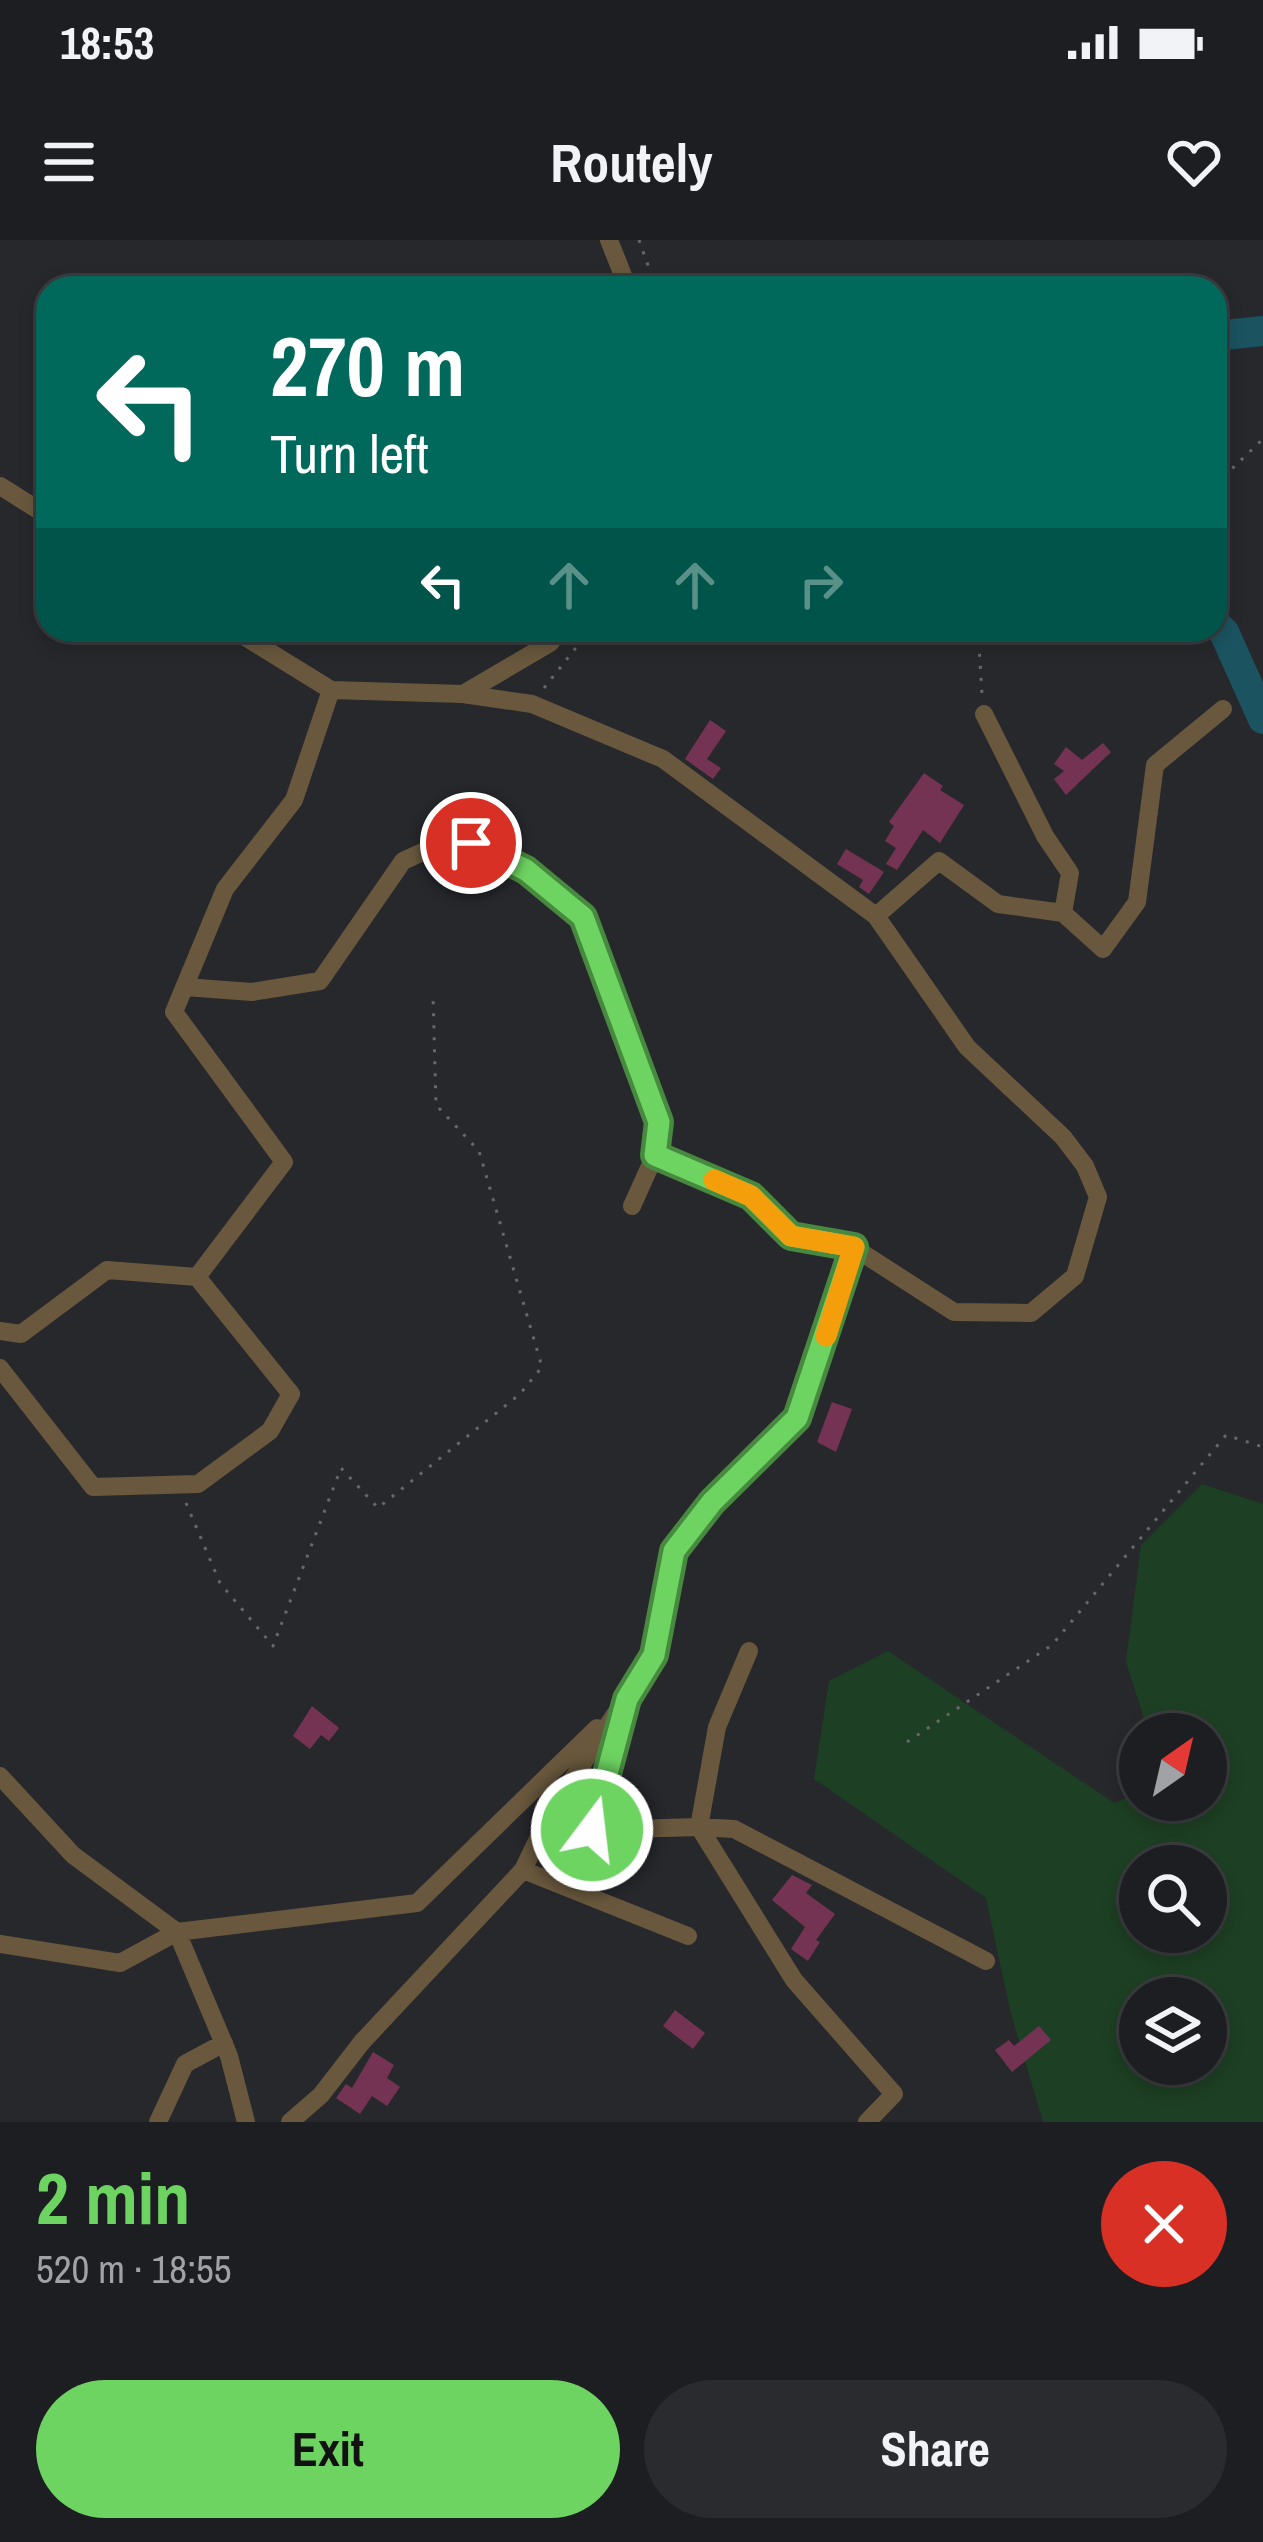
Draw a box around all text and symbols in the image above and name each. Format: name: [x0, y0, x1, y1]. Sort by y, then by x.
text: 18:53: [60, 12, 154, 73]
text: Routely: [550, 126, 713, 199]
icon: menu: [36, 129, 102, 195]
icon: heart: [1161, 129, 1227, 195]
text: 270 m: [270, 309, 465, 422]
icon: left: [72, 324, 228, 480]
text: Turn left: [270, 417, 429, 490]
icon: left: [410, 552, 476, 618]
icon: ahead: [536, 552, 602, 618]
icon: ahead: [662, 552, 728, 618]
icon: right: [788, 552, 854, 618]
pin: [420, 792, 522, 894]
icon: arrive: [438, 810, 504, 876]
north arrow: [1119, 1713, 1227, 1821]
map controls: [1119, 1713, 1227, 2085]
position arrow: [529, 1767, 655, 1893]
button: search: [1119, 1845, 1227, 1953]
button: layers: [1119, 1977, 1227, 2085]
text: 2 min: [36, 2149, 190, 2246]
button: close: [1101, 2161, 1227, 2287]
text: 520 m · 18:55: [36, 2243, 232, 2295]
button: Exit: [36, 2380, 620, 2518]
button: Share: [644, 2380, 1227, 2518]

